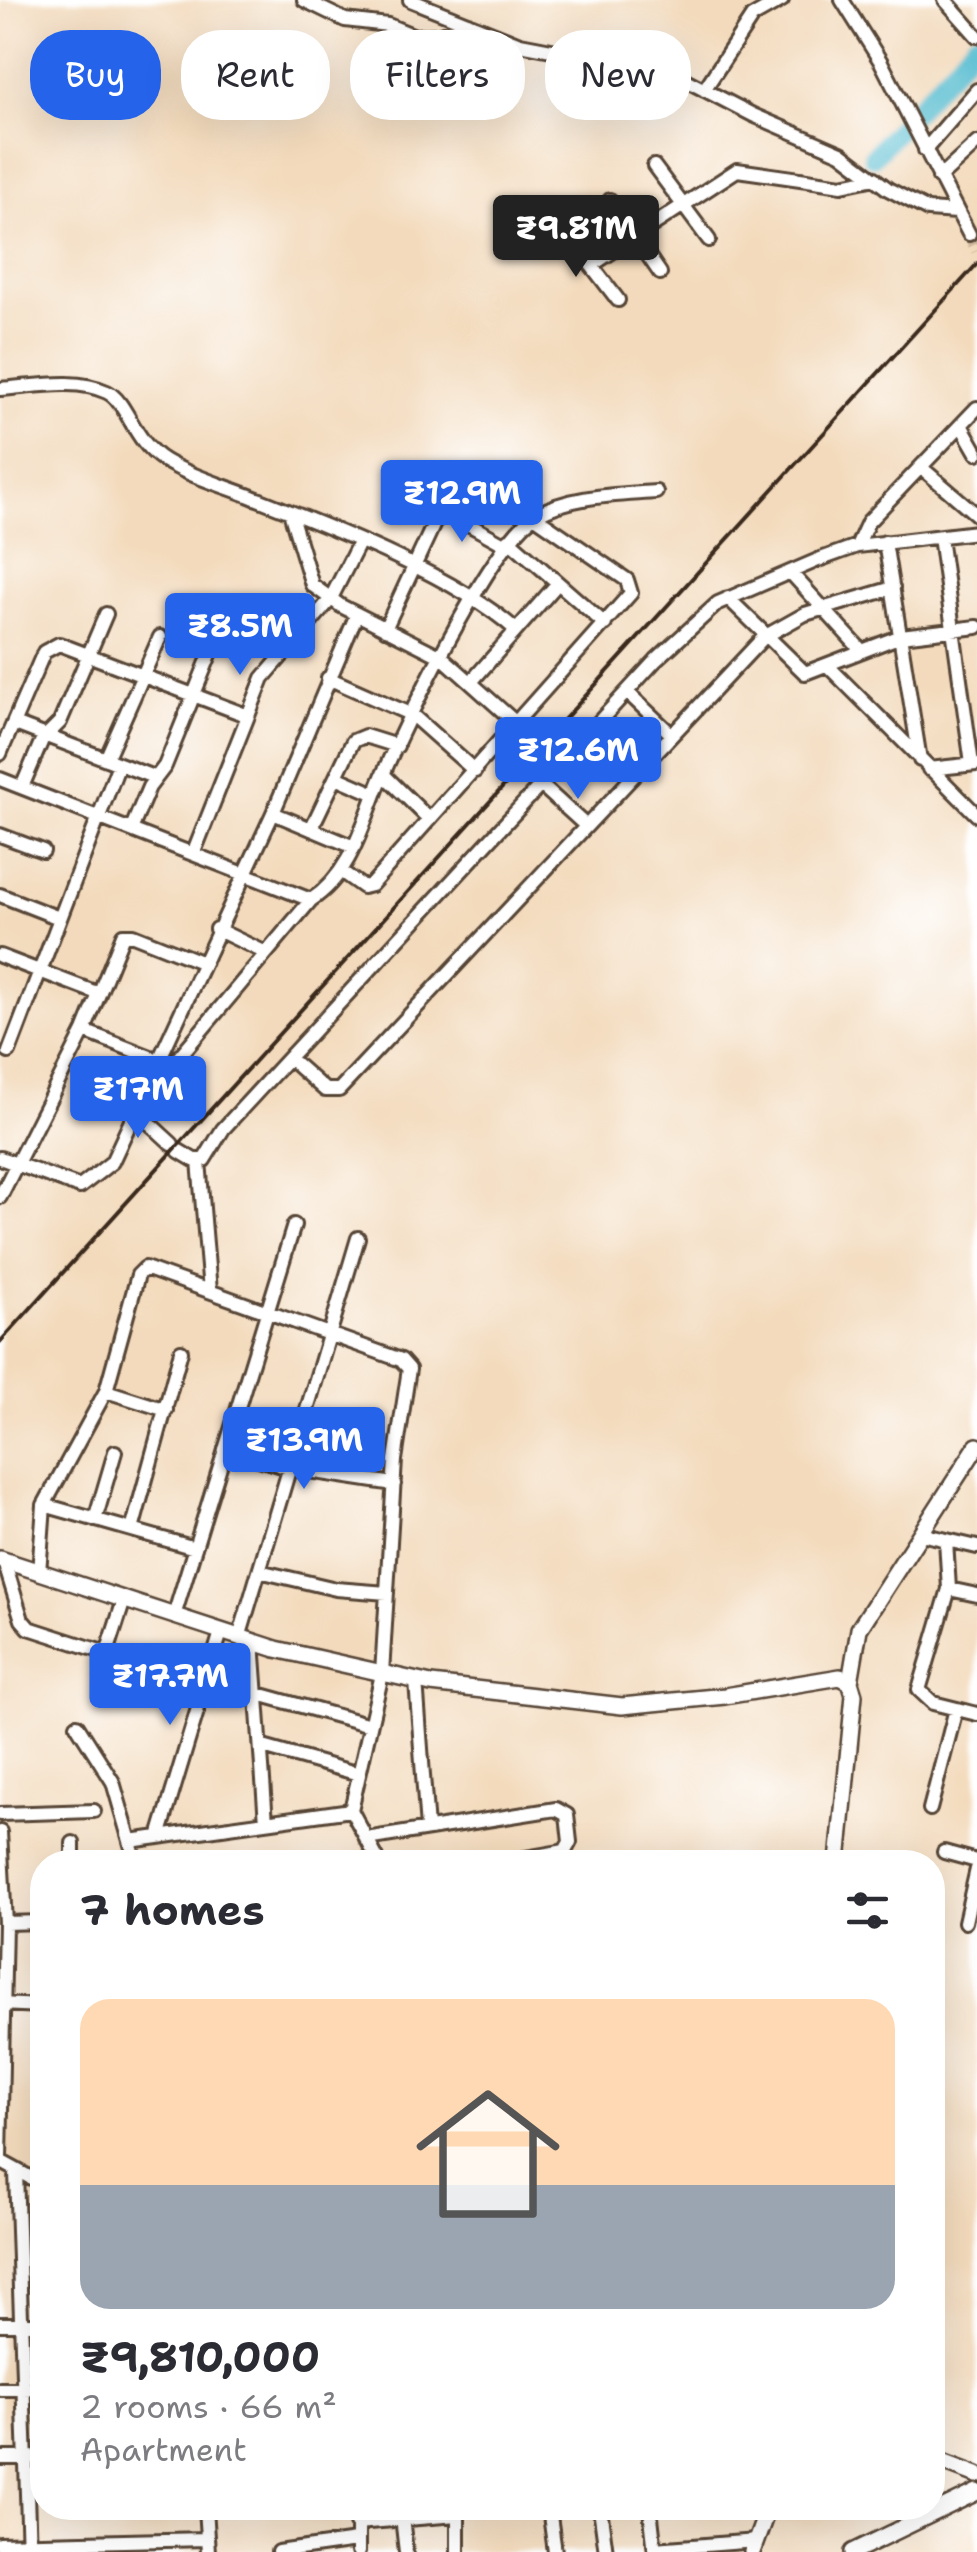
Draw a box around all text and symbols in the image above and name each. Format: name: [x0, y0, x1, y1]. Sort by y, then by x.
chip: Buy: [30, 30, 161, 120]
chip: Rent: [181, 30, 330, 120]
chip: Filters: [350, 30, 525, 120]
chip: New: [545, 30, 691, 120]
pin: ₹9.81M: [495, 195, 657, 280]
text: ₹9.81M: [515, 206, 637, 249]
pin: ₹12.9M: [381, 460, 543, 545]
text: ₹12.9M: [403, 471, 521, 514]
pin: ₹8.5M: [170, 593, 310, 678]
text: ₹8.5M: [187, 604, 293, 647]
pin: ₹12.6M: [497, 717, 659, 802]
text: ₹12.6M: [517, 728, 639, 771]
pin: ₹17M: [79, 1056, 197, 1141]
text: ₹17M: [92, 1067, 184, 1110]
pin: ₹13.9M: [223, 1407, 385, 1492]
text: ₹13.9M: [245, 1418, 363, 1461]
pin: ₹17.7M: [89, 1643, 251, 1728]
text: ₹17.7M: [111, 1654, 229, 1697]
text: 7 homes: [80, 1882, 265, 1938]
icon: filters: [840, 1883, 895, 1938]
icon: home: [398, 2064, 578, 2244]
text: ₹9,810,000: [80, 2329, 320, 2385]
text: 2 rooms · 66 m²: [80, 2385, 337, 2428]
text: Apartment: [80, 2428, 247, 2471]

